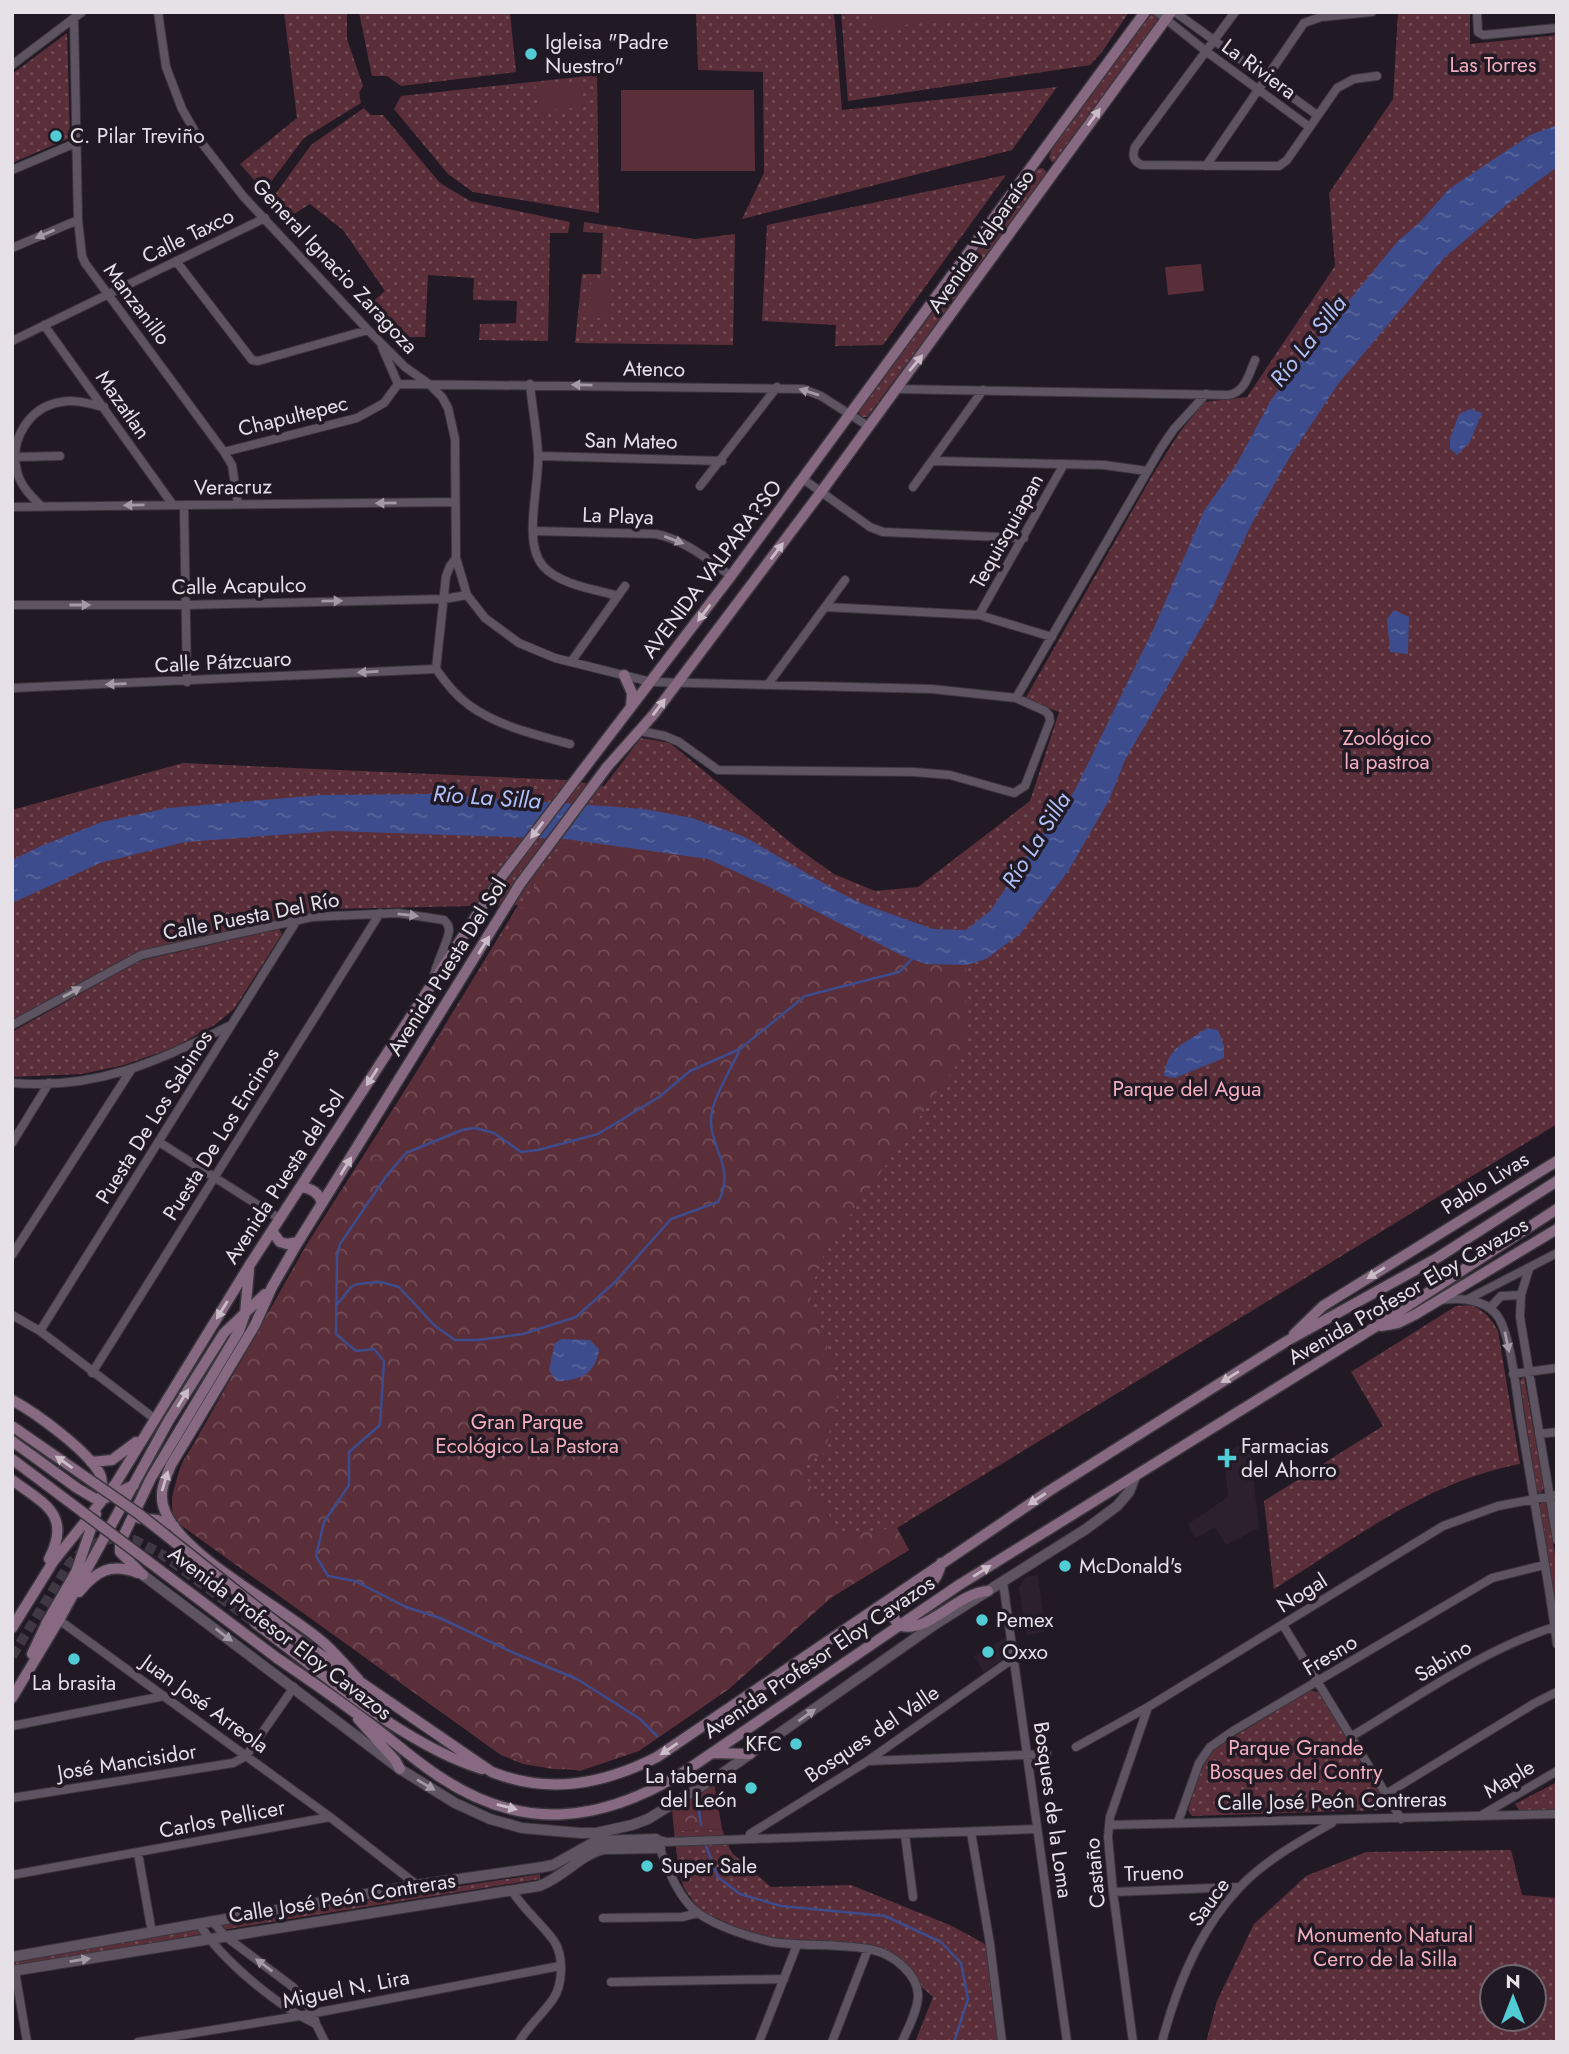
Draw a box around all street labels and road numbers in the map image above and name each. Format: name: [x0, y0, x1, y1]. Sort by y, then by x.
street label: La Riviera: [1215, 32, 1303, 106]
street label: Avenida Valparaíso: [920, 163, 1042, 319]
street label: General Ignacio Zaragoza: [245, 171, 425, 361]
street label: Calle Taxco: [137, 201, 239, 271]
street label: Manzanillo: [96, 257, 178, 351]
street label: Atenco: [623, 353, 685, 385]
street label: Mazatlan: [88, 365, 158, 445]
street label: Chapultepec: [235, 388, 351, 444]
street label: San Mateo: [584, 425, 678, 457]
street label: Tequisquiapan: [963, 468, 1051, 594]
street label: Veracruz: [194, 471, 273, 503]
street label: AVENIDA VALPARA?SO: [635, 473, 789, 665]
street label: La Playa: [582, 500, 654, 532]
street label: Calle Acapulco: [171, 570, 307, 602]
street label: Calle Pátzcuaro: [154, 643, 292, 681]
street label: Avenida Puesta Del Sol: [380, 872, 514, 1062]
street label: Calle Puesta Del Río: [160, 884, 342, 948]
street label: Puesta De Los Sabinos: [88, 1024, 220, 1210]
street label: Puesta De Los Encinos: [156, 1042, 286, 1226]
street label: Avenida Puesta del Sol: [216, 1084, 352, 1270]
street label: Pablo Livas: [1435, 1144, 1535, 1222]
street label: Avenida Profesor Eloy Cavazos: [1282, 1210, 1534, 1372]
street label: Avenida Profesor Eloy Cavazos: [162, 1539, 398, 1727]
street label: Nogal: [1271, 1566, 1333, 1620]
street label: Avenida Profesor Eloy Cavazos: [697, 1568, 941, 1746]
street label: Fresno: [1297, 1627, 1363, 1683]
street label: Sabino: [1409, 1632, 1477, 1690]
street label: Juan José Arreola: [133, 1646, 275, 1760]
street label: Bosques del Valle: [799, 1678, 945, 1790]
street label: Bosques de la Loma: [1026, 1720, 1080, 1900]
street label: José Mancisidor: [52, 1736, 199, 1788]
street label: Maple: [1478, 1752, 1540, 1806]
street label: Calle José Peón Contreras: [1217, 1784, 1447, 1818]
street label: Carlos Pellicer: [156, 1792, 288, 1846]
street label: Castaño: [1077, 1837, 1113, 1909]
street label: Trueno: [1124, 1857, 1184, 1889]
street label: Calle José Peón Contreras: [226, 1865, 458, 1931]
street label: Sauce: [1181, 1871, 1237, 1932]
street label: Miguel N. Lira: [280, 1962, 412, 2016]

